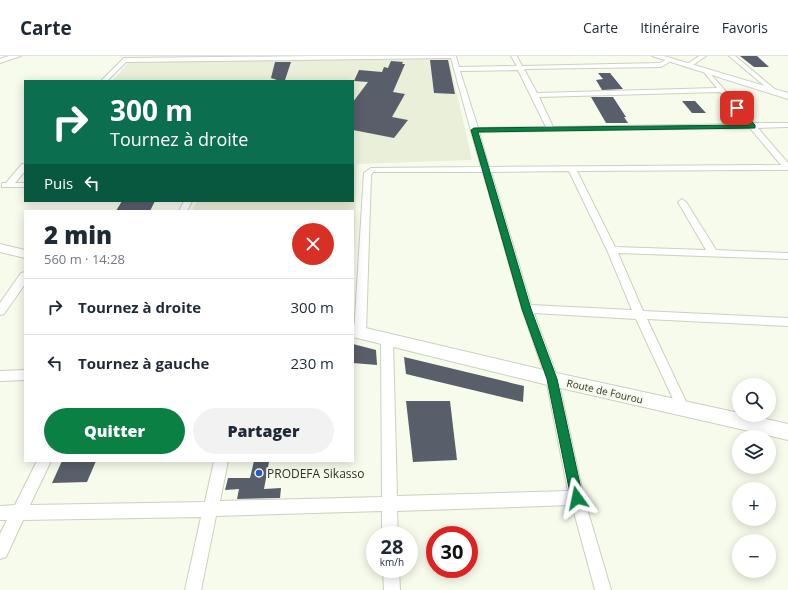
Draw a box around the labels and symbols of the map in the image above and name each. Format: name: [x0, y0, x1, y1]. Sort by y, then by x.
pin: [720, 91, 754, 125]
street label: Route de Fourou: [565, 375, 645, 407]
place label: PRODEFA Sikasso: [267, 465, 364, 482]
marker: PRODEFA Sikasso: [254, 468, 264, 478]
position arrow: [556, 477, 598, 519]
speed limit sign: 30: [426, 526, 478, 578]

